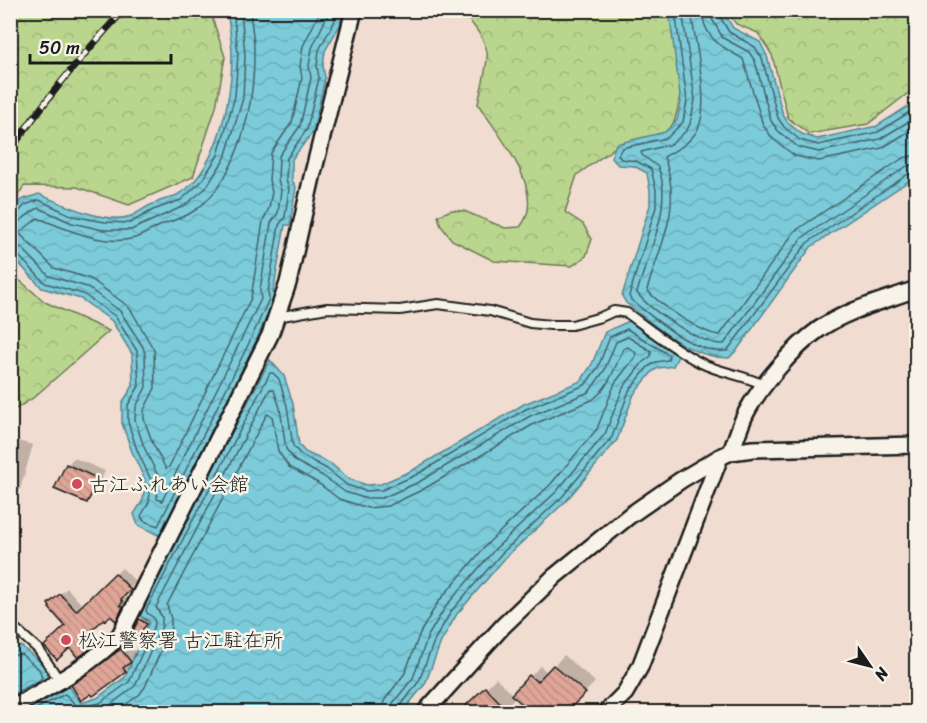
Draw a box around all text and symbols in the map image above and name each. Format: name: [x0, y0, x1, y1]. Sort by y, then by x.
scale bar: [30, 27, 171, 65]
text: 50 m: [39, 32, 80, 64]
place label: 古江ふれあい会館: [89, 467, 249, 502]
marker: 古江ふれあい会館: [70, 477, 84, 491]
place label: 松江警察署 古江駐在所: [78, 623, 283, 658]
marker: 松江警察署 古江駐在所: [59, 633, 73, 647]
north arrow: [840, 636, 900, 696]
text: N: [866, 661, 898, 688]

